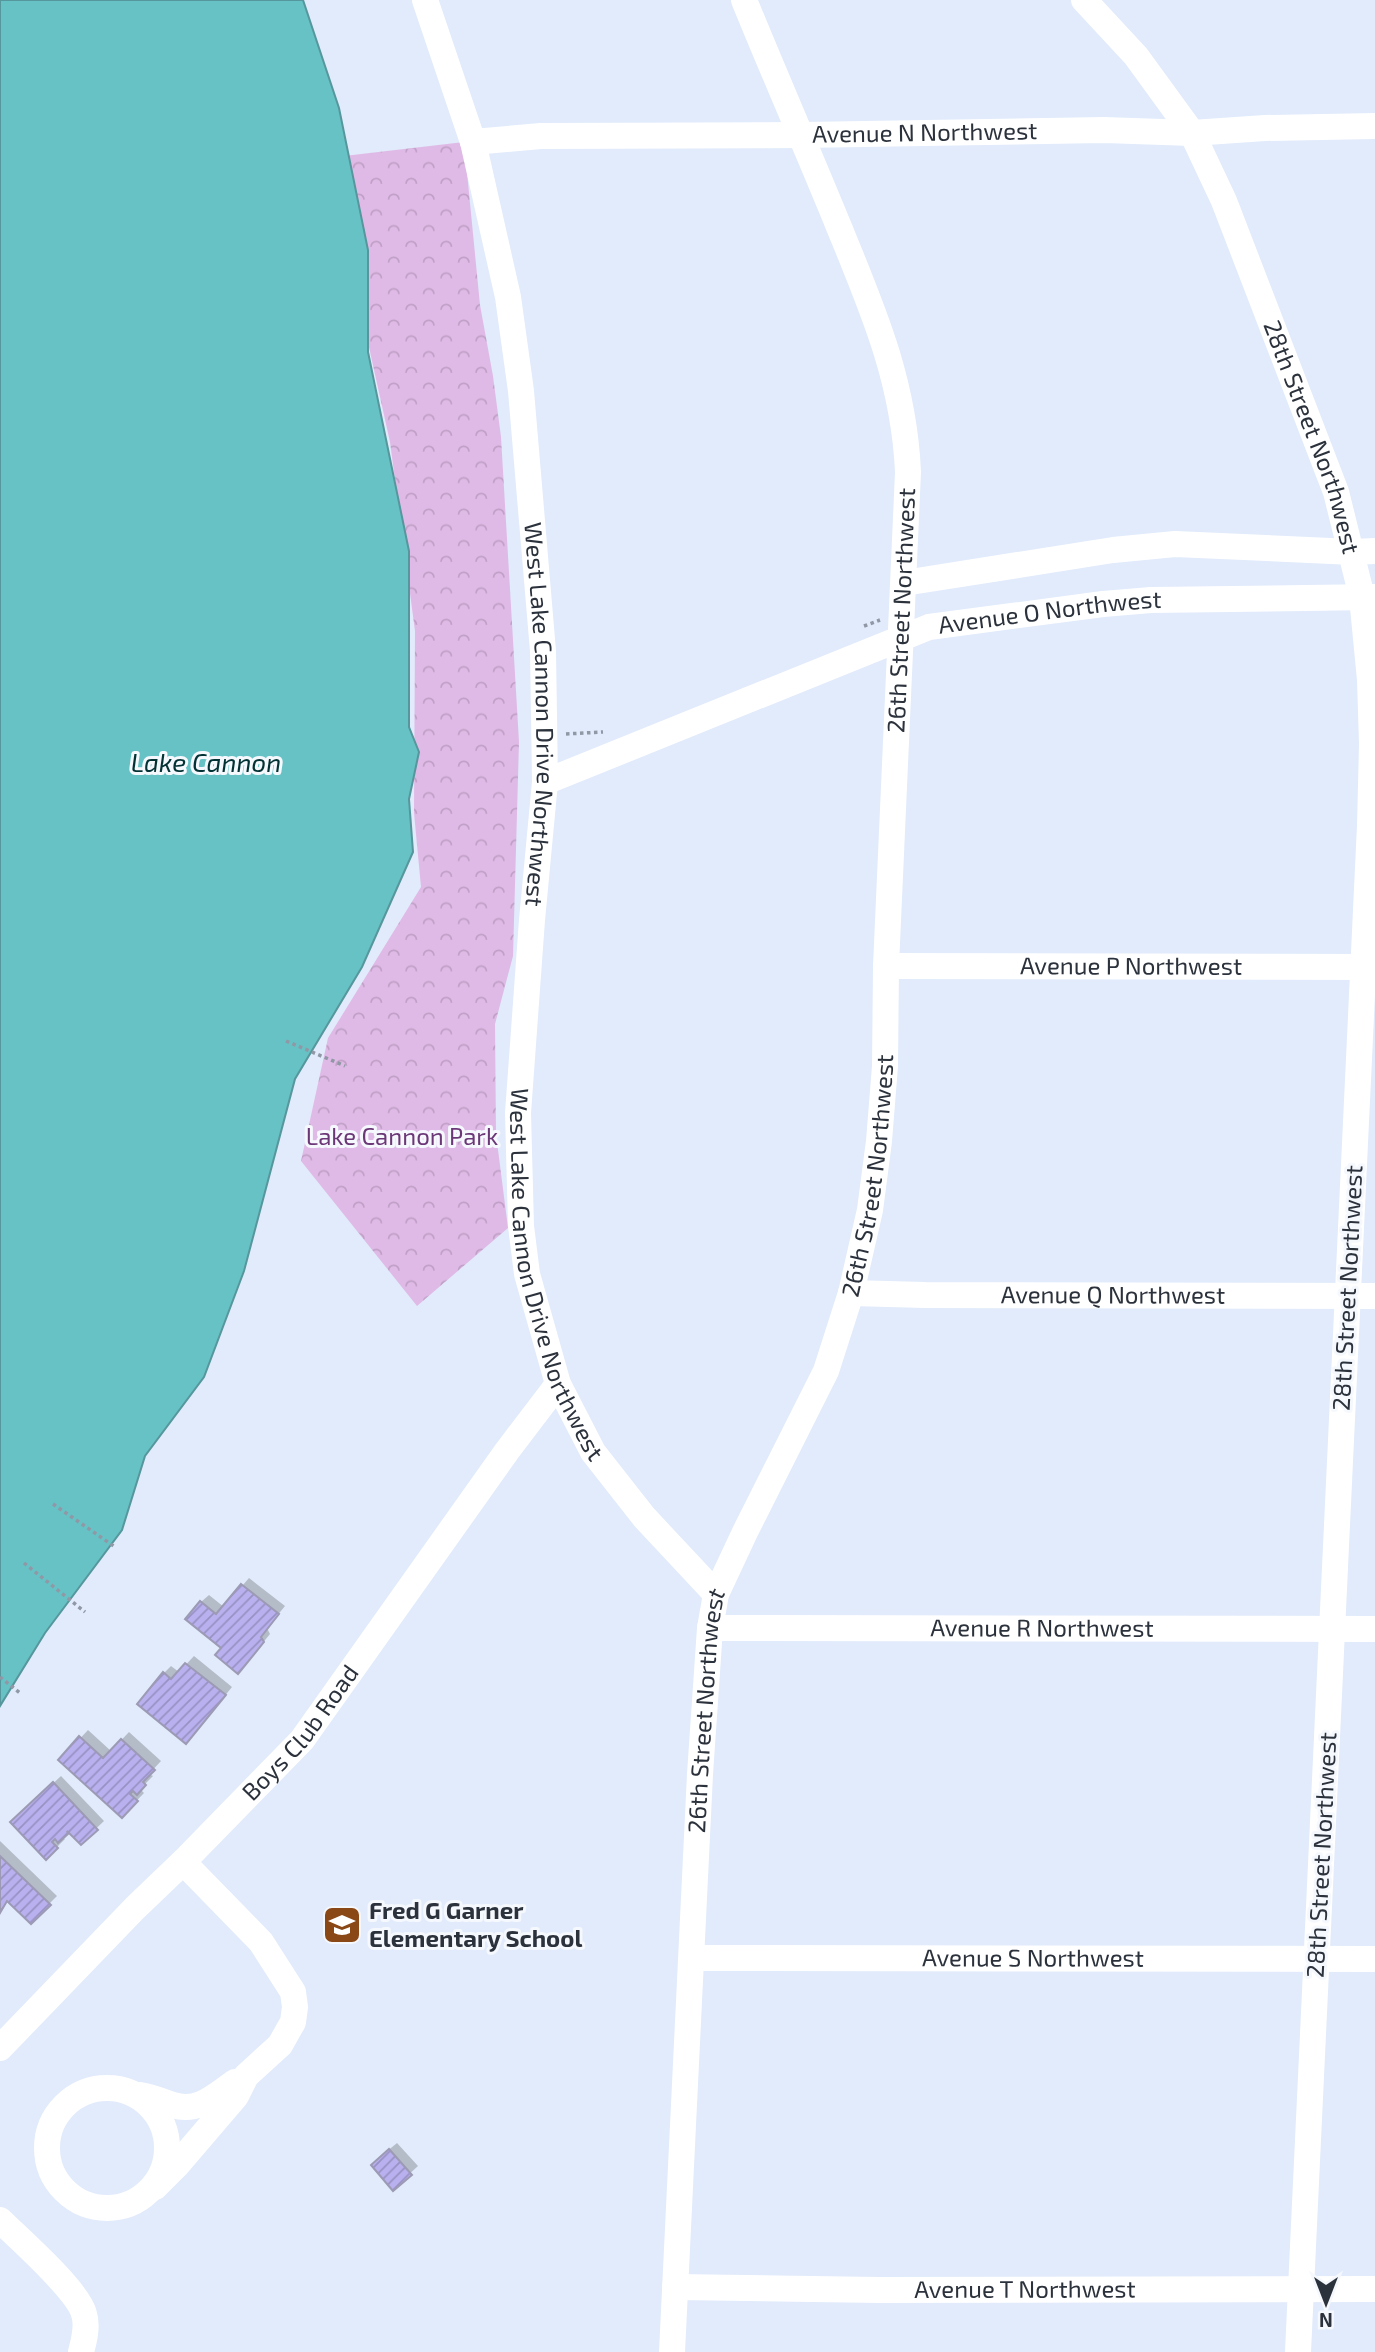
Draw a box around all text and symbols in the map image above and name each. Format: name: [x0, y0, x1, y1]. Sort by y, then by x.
street label: Avenue N Northwest: [812, 115, 1038, 148]
street label: 28th Street Northwest: [1258, 316, 1367, 557]
street label: 26th Street Northwest: [880, 487, 920, 733]
street label: West Lake Cannon Drive Northwest: [519, 521, 561, 908]
street label: Avenue O Northwest: [936, 584, 1162, 639]
water label: Lake Cannon: [131, 746, 281, 777]
street label: Avenue P Northwest: [1020, 950, 1242, 980]
street label: 26th Street Northwest: [835, 1054, 898, 1299]
street label: West Lake Cannon Drive Northwest: [505, 1087, 610, 1466]
park label: Lake Cannon Park: [306, 1121, 498, 1150]
street label: 28th Street Northwest: [1326, 1164, 1367, 1411]
street label: Avenue Q Northwest: [1001, 1279, 1225, 1309]
street label: 26th Street Northwest: [681, 1583, 730, 1834]
street label: Avenue R Northwest: [930, 1612, 1154, 1642]
street label: Boys Club Road: [235, 1659, 364, 1806]
street label: 28th Street Northwest: [1300, 1731, 1341, 1978]
place label: Fred G Garner Elementary School: [369, 1895, 582, 1952]
school or university icon: Fred G Garner Elementary School: [321, 1904, 363, 1946]
street label: Avenue S Northwest: [922, 1942, 1144, 1972]
north arrow: [1291, 2268, 1361, 2338]
street label: Avenue T Northwest: [914, 2273, 1136, 2303]
text: N: [1319, 2309, 1333, 2332]

